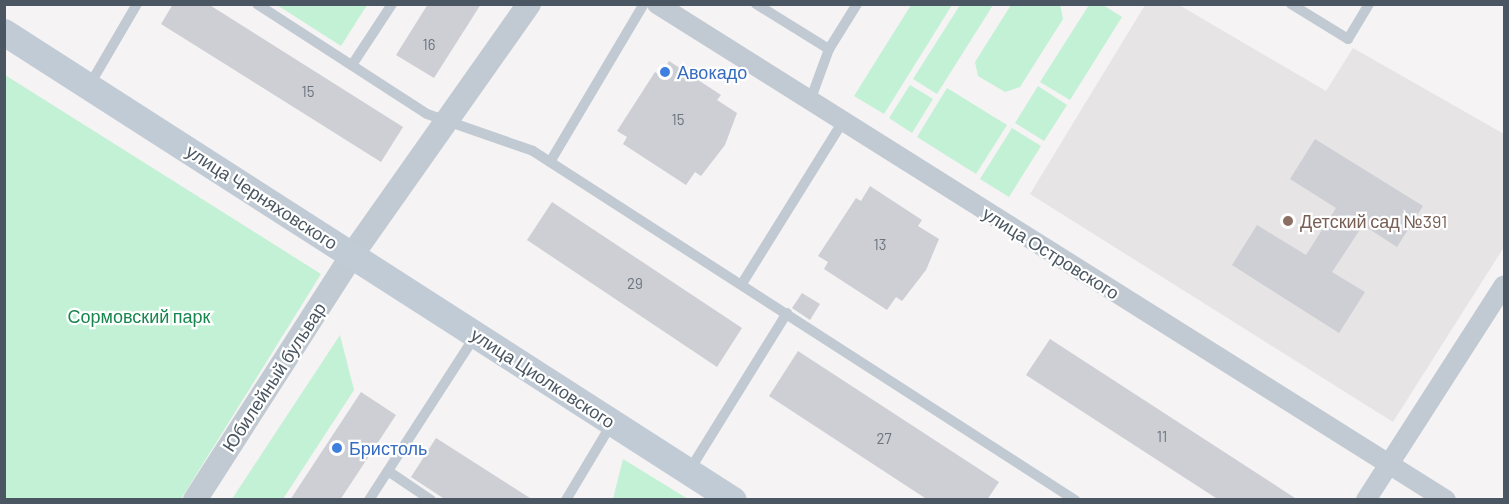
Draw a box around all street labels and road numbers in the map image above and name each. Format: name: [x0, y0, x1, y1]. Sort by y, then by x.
street label: улица Черняховского: [182, 140, 342, 254]
street label: улица Островского: [979, 202, 1123, 304]
street label: Юбилейный бульвар: [218, 298, 330, 456]
street label: улица Циолковского: [467, 323, 619, 433]

